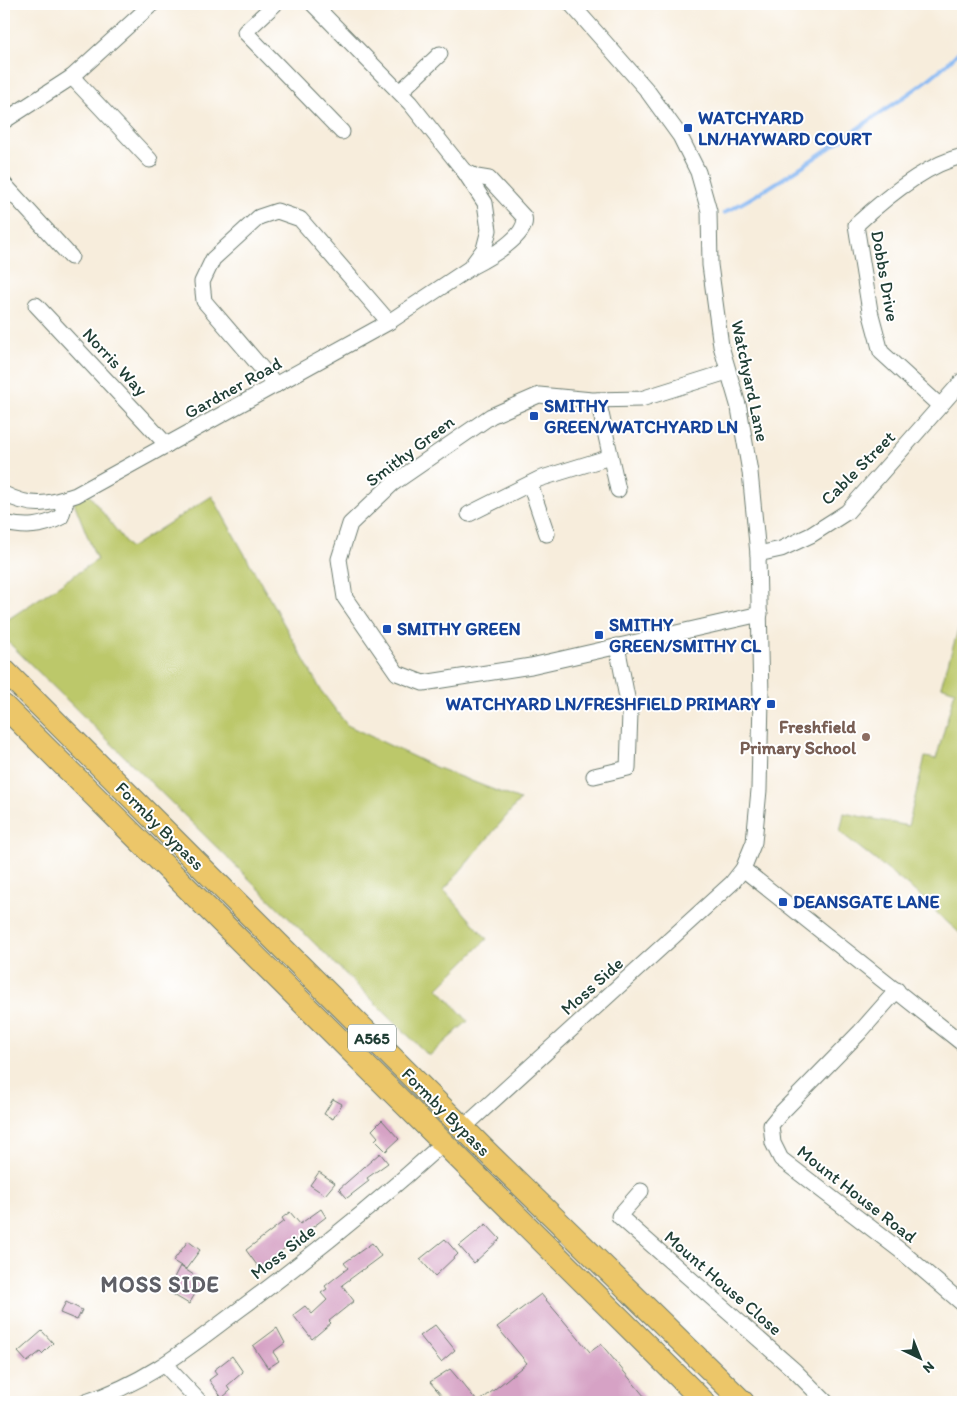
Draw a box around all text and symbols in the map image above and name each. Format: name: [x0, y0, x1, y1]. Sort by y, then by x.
place label: WATCHYARD LN/HAYWARD COURT: [698, 107, 873, 150]
marker: WATCHYARD LN/HAYWARD COURT: [682, 122, 694, 134]
street label: Dobbs Drive: [866, 229, 904, 323]
street label: Watchyard Lane: [726, 318, 774, 444]
street label: Norris Way: [78, 323, 152, 401]
street label: Gardner Road: [181, 352, 286, 424]
place label: SMITHY GREEN/WATCHYARD LN: [544, 395, 738, 438]
marker: SMITHY GREEN/WATCHYARD LN: [528, 410, 540, 422]
street label: Smithy Green: [361, 411, 459, 491]
street label: Cable Street: [816, 426, 900, 510]
place label: SMITHY GREEN/SMITHY CL: [609, 614, 762, 657]
place label: SMITHY GREEN: [397, 618, 521, 640]
marker: SMITHY GREEN: [381, 623, 393, 635]
marker: SMITHY GREEN/SMITHY CL: [593, 629, 605, 641]
place label: WATCHYARD LN/FRESHFIELD PRIMARY: [445, 693, 762, 715]
marker: WATCHYARD LN/FRESHFIELD PRIMARY: [765, 698, 777, 710]
place label: Freshfield Primary School: [740, 716, 857, 759]
marker: Freshfield Primary School: [860, 731, 872, 743]
street label: Formby Bypass: [111, 777, 209, 875]
place label: DEANSGATE LANE: [793, 891, 939, 913]
marker: DEANSGATE LANE: [777, 896, 789, 908]
street label: Moss Side: [556, 952, 628, 1020]
road number: A565: [348, 1024, 396, 1052]
street label: Formby Bypass: [397, 1063, 495, 1161]
street label: Mount House Road: [793, 1140, 921, 1248]
street label: Moss Side: [246, 1220, 320, 1284]
street label: Mount House Close: [660, 1226, 786, 1340]
district label: MOSS SIDE: [100, 1271, 220, 1298]
north arrow: [894, 1334, 944, 1384]
text: N: [919, 1358, 938, 1377]

